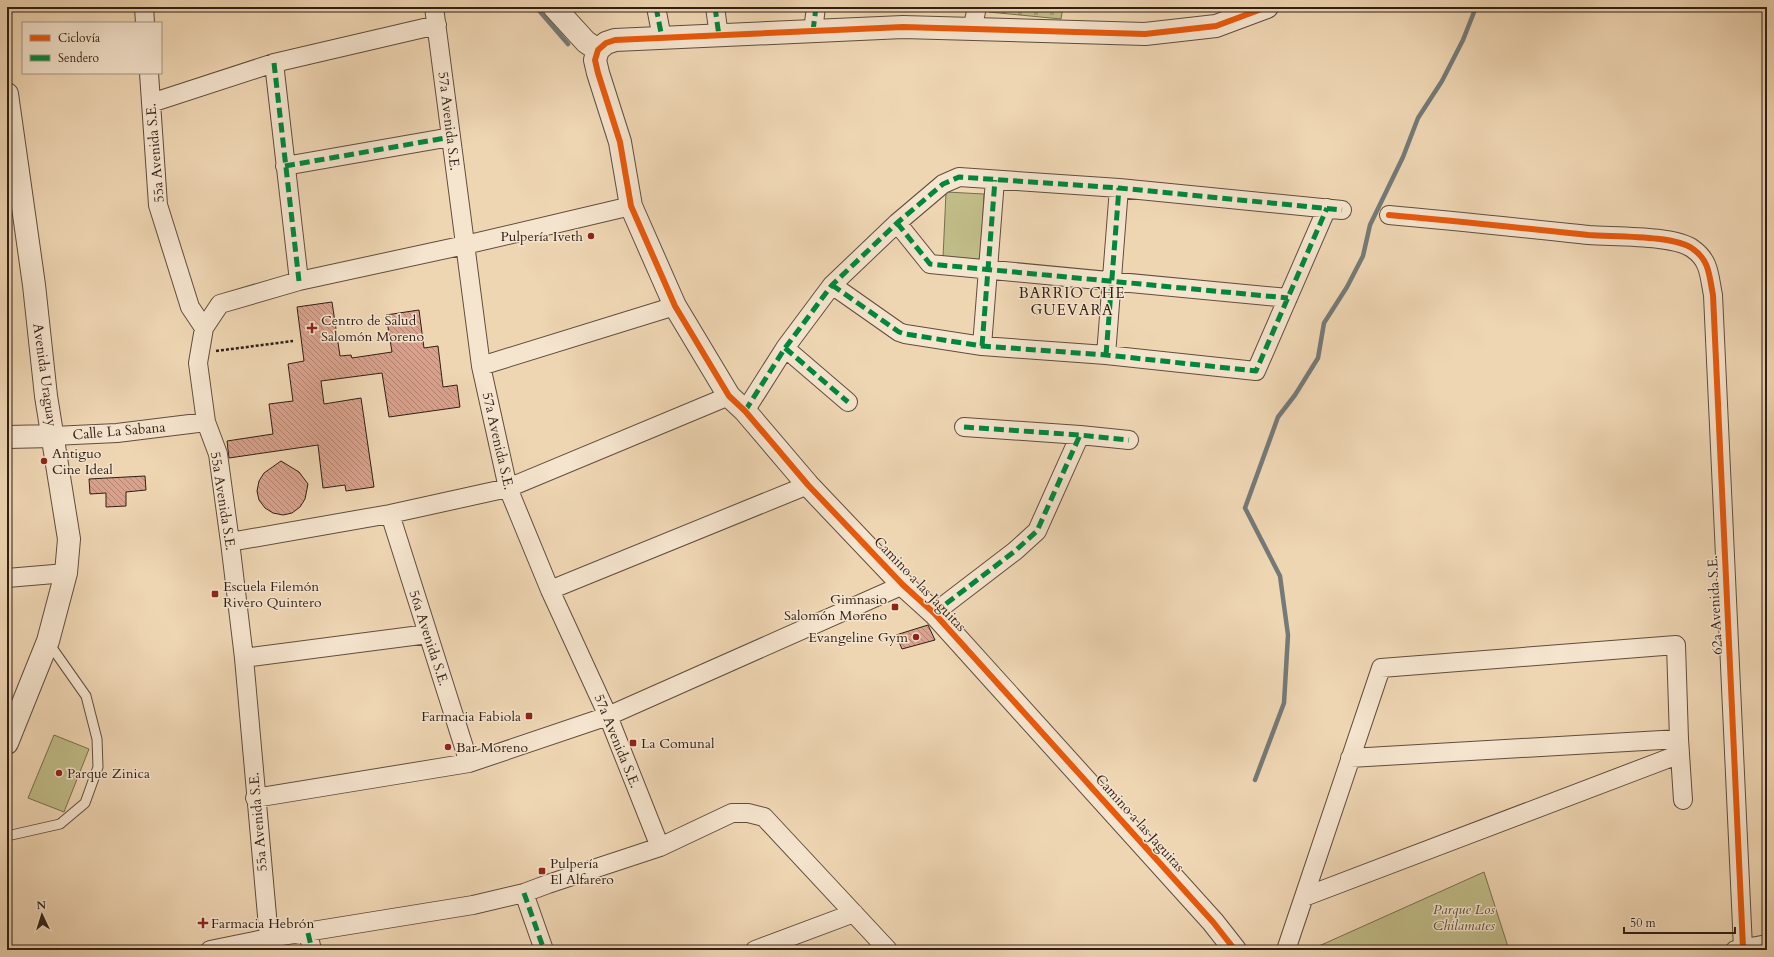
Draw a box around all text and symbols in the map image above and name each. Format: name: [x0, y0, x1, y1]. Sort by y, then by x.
legend: [22, 22, 162, 74]
text: Ciclovía: [58, 30, 101, 46]
text: Sendero: [58, 50, 99, 66]
street label: 57a Avenida S.E.: [434, 70, 464, 172]
street label: 55a Avenida S.E.: [141, 103, 169, 203]
place label: Pulpería Iveth: [500, 227, 583, 246]
marker: Pulpería Iveth: [586, 231, 596, 241]
district label: BARRIO CHE GUEVARA: [1018, 283, 1126, 320]
place label: Centro de Salud Salomón Moreno: [321, 311, 424, 346]
street label: Avenida Uraguay: [28, 322, 62, 428]
marker: Centro de Salud Salomón Moreno: [306, 322, 318, 334]
street label: 57a Avenida S.E.: [478, 390, 518, 492]
street label: Calle La Sabana: [72, 417, 166, 445]
place label: Antiguo Cine Ideal: [52, 444, 113, 479]
street label: 55a Avenida S.E.: [206, 450, 240, 552]
marker: Antiguo Cine Ideal: [39, 456, 49, 466]
street label: Camino a las Jaguitas: [870, 532, 971, 636]
street label: 62a Avenida S.E.: [1703, 555, 1727, 655]
place label: Escuela Filemón Rivero Quintero: [223, 577, 322, 612]
street label: 56a Avenida S.E.: [405, 588, 453, 688]
marker: Escuela Filemón Rivero Quintero: [210, 589, 220, 599]
place label: Gimnasio Salomón Moreno: [784, 590, 887, 625]
marker: Gimnasio Salomón Moreno: [890, 602, 900, 612]
place label: Evangeline Gym: [808, 628, 908, 647]
marker: Evangeline Gym: [911, 632, 921, 642]
street label: 57a Avenida S.E.: [590, 691, 644, 791]
place label: Farmacia Fabiola: [421, 707, 521, 726]
marker: Farmacia Fabiola: [524, 711, 534, 721]
place label: La Comunal: [641, 734, 715, 753]
place label: Bar Moreno: [456, 738, 529, 757]
marker: La Comunal: [628, 738, 638, 748]
marker: Bar Moreno: [443, 742, 453, 752]
place label: Parque Zinica: [67, 764, 150, 783]
marker: Parque Zinica: [54, 768, 64, 778]
street label: Camino a las Jaguitas: [1091, 770, 1189, 876]
street label: 55a Avenida S.E.: [244, 772, 272, 872]
place label: Pulpería El Alfarero: [550, 854, 614, 889]
marker: Pulpería El Alfarero: [537, 866, 547, 876]
north arrow: [22, 895, 62, 935]
text: N: [36, 898, 47, 913]
park label: Parque Los Chilamates: [1433, 900, 1495, 935]
scale bar: [1624, 909, 1735, 935]
place label: Farmacia Hebrón: [211, 914, 314, 933]
text: 50 m: [1630, 915, 1657, 931]
marker: Farmacia Hebrón: [198, 918, 208, 928]

